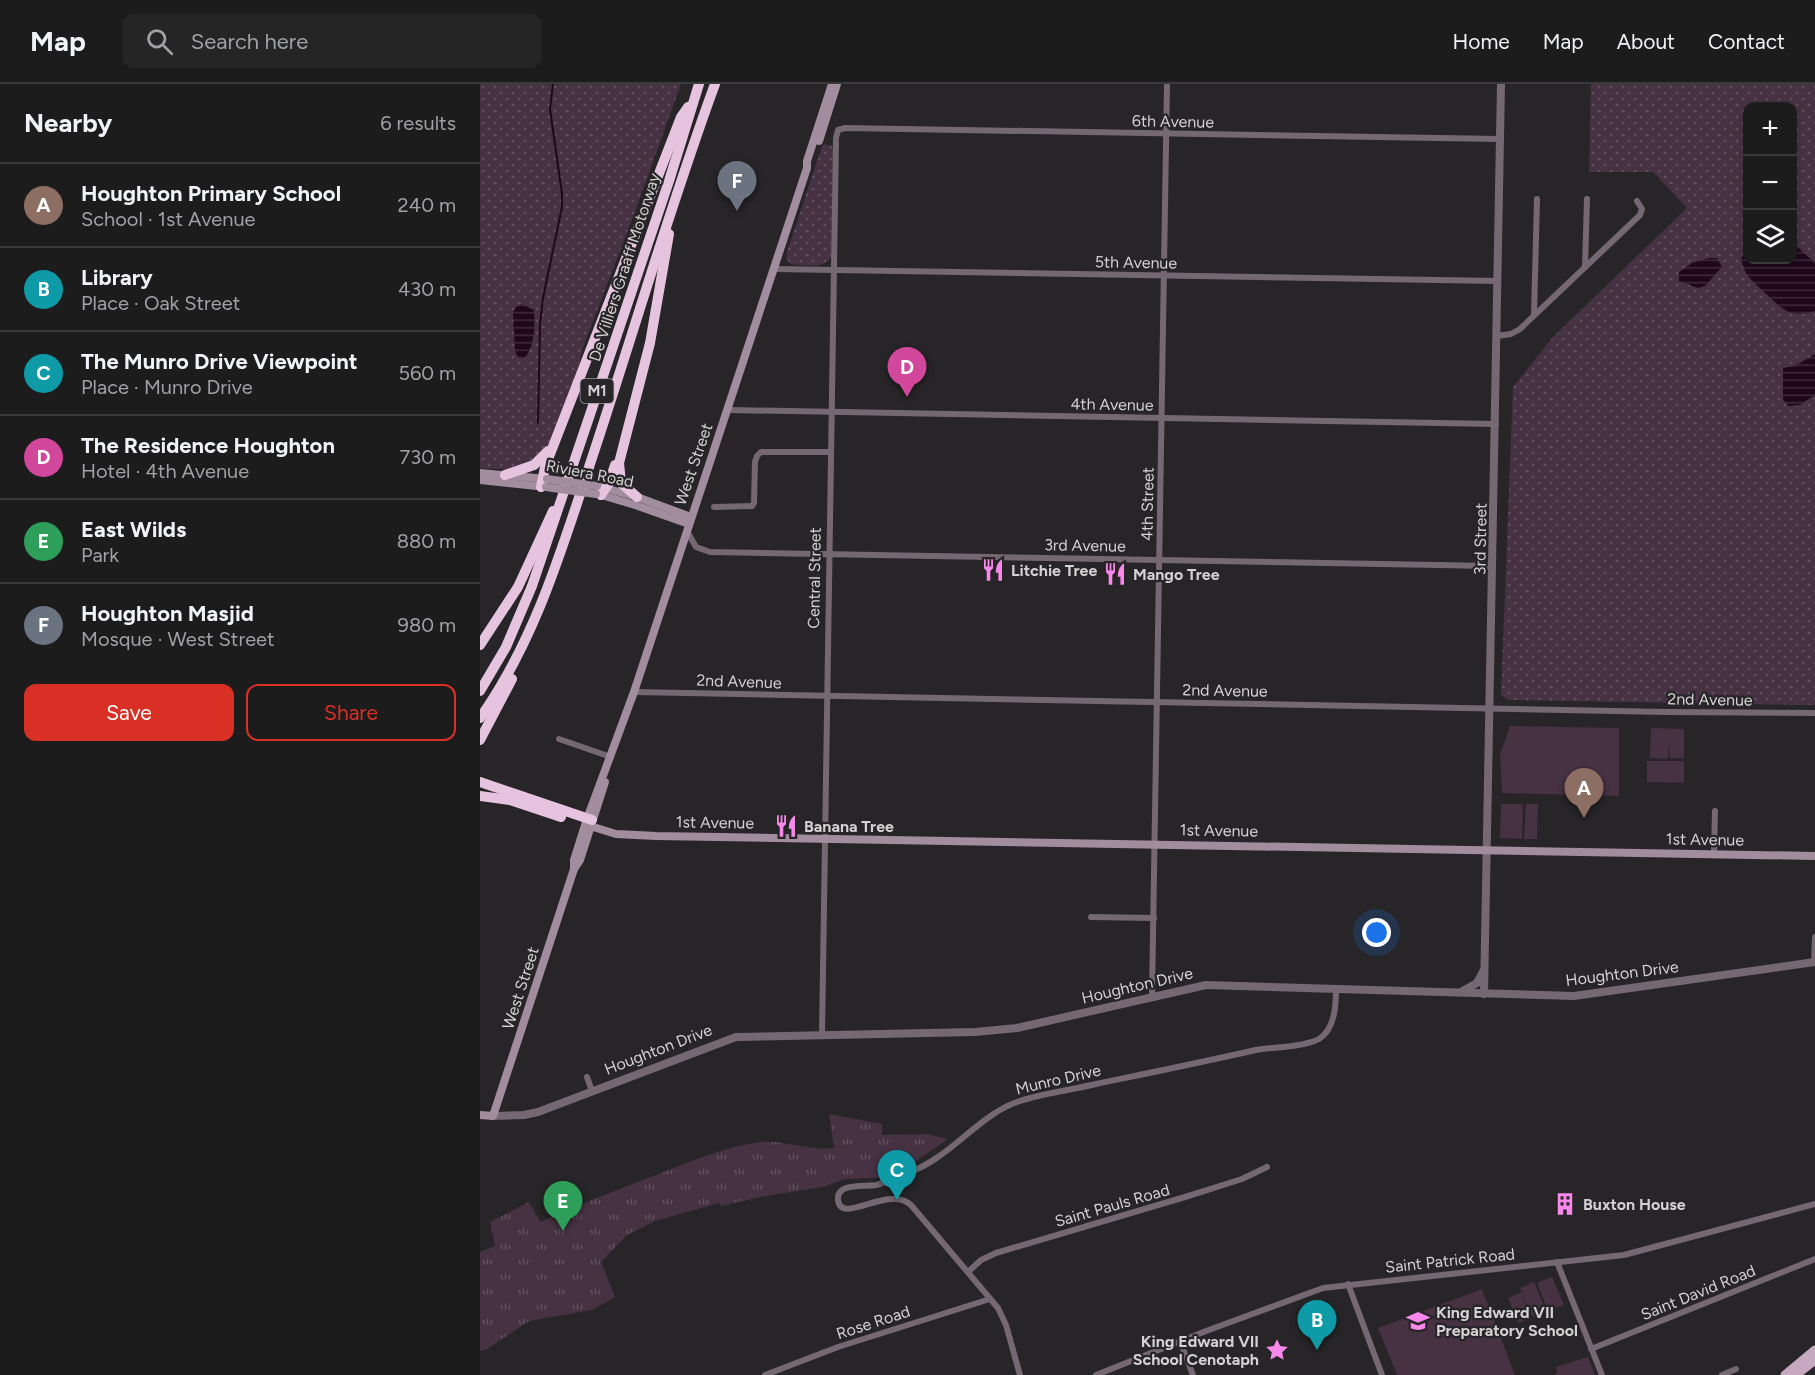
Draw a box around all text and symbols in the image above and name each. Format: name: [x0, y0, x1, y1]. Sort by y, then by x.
search box: [122, 14, 542, 68]
text: Map: [30, 24, 86, 58]
icon: search: [143, 25, 176, 58]
text: Search here: [191, 28, 308, 55]
text: Home: [1453, 29, 1510, 54]
text: Map: [1543, 29, 1584, 54]
text: About: [1617, 29, 1675, 54]
text: Contact: [1708, 29, 1785, 54]
map controls: [1743, 102, 1797, 264]
button: +: [1743, 102, 1797, 156]
text: Nearby: [24, 107, 112, 139]
text: 6 results: [380, 111, 456, 135]
street label: 6th Avenue: [1132, 111, 1214, 132]
button: −: [1743, 156, 1797, 210]
pin: F: [718, 162, 756, 211]
street label: De Villiers Graaff Motorway: [585, 170, 664, 364]
text: Houghton Primary School: [81, 180, 341, 207]
text: A: [36, 193, 51, 217]
text: 240 m: [398, 193, 456, 217]
text: School · 1st Avenue: [81, 207, 256, 231]
button: layers: [1743, 210, 1797, 264]
street label: 5th Avenue: [1095, 252, 1178, 273]
text: Library: [81, 264, 153, 291]
text: B: [37, 277, 50, 301]
text: 430 m: [398, 277, 456, 301]
text: Place · Oak Street: [81, 291, 240, 315]
text: The Munro Drive Viewpoint: [81, 348, 358, 375]
pin: D: [888, 348, 926, 397]
text: C: [36, 361, 51, 385]
text: 560 m: [398, 361, 456, 385]
text: Place · Munro Drive: [81, 375, 253, 399]
road number: M1: [580, 379, 614, 403]
street label: 4th Avenue: [1070, 394, 1154, 415]
street label: West Street: [671, 421, 716, 508]
text: The Residence Houghton: [81, 432, 335, 459]
text: D: [37, 445, 51, 469]
text: 730 m: [400, 445, 456, 469]
street label: Riviera Road: [544, 456, 635, 491]
text: Hotel · 4th Avenue: [81, 459, 249, 483]
street label: 4th Street: [1137, 467, 1158, 541]
street label: 3rd Street: [1470, 503, 1491, 575]
text: East Wilds: [81, 516, 186, 543]
street label: Central Street: [804, 527, 825, 629]
text: E: [38, 529, 49, 553]
text: 880 m: [397, 529, 456, 553]
street label: 3rd Avenue: [1044, 535, 1126, 556]
text: Park: [81, 543, 119, 567]
restaurant icon: Litchie Tree: [980, 557, 1006, 583]
place label: Litchie Tree: [1011, 561, 1097, 580]
restaurant icon: Mango Tree: [1102, 561, 1128, 587]
place label: Mango Tree: [1133, 565, 1220, 584]
text: Houghton Masjid: [81, 600, 254, 627]
text: F: [38, 613, 49, 637]
text: 980 m: [398, 613, 456, 637]
text: Mosque · West Street: [81, 627, 275, 651]
street label: 2nd Avenue: [696, 671, 782, 692]
street label: 2nd Avenue: [1182, 680, 1268, 701]
button: Save: [24, 684, 234, 741]
button: Share: [246, 684, 456, 741]
street label: 2nd Avenue: [1667, 689, 1753, 710]
pin: A: [1564, 768, 1604, 818]
street label: 1st Avenue: [676, 812, 754, 833]
restaurant icon: Banana Tree: [773, 813, 799, 839]
place label: Banana Tree: [804, 817, 894, 836]
street label: 1st Avenue: [1180, 820, 1258, 841]
street label: 1st Avenue: [1666, 829, 1744, 850]
your location: [1362, 918, 1391, 947]
street label: West Street: [498, 944, 543, 1032]
street label: Houghton Drive: [1564, 957, 1680, 990]
street label: Houghton Drive: [1080, 963, 1195, 1008]
street label: Houghton Drive: [602, 1020, 715, 1079]
street label: Munro Drive: [1014, 1060, 1103, 1099]
pin: C: [878, 1150, 916, 1200]
street label: Saint Pauls Road: [1053, 1180, 1172, 1231]
pin: E: [544, 1182, 583, 1231]
building icon: Buxton House: [1552, 1191, 1578, 1217]
place label: Buxton House: [1583, 1195, 1686, 1214]
street label: Saint Patrick Road: [1384, 1244, 1516, 1277]
street label: Saint David Road: [1638, 1261, 1758, 1324]
pin: B: [1298, 1300, 1336, 1350]
street label: Rose Road: [834, 1302, 912, 1343]
place label: King Edward VII Preparatory School: [1436, 1303, 1578, 1340]
school or university icon: King Edward VII Preparatory School: [1405, 1308, 1431, 1334]
place label: King Edward VII School Cenotaph: [1133, 1332, 1259, 1369]
place icon: King Edward VII School Cenotaph: [1264, 1337, 1290, 1363]

